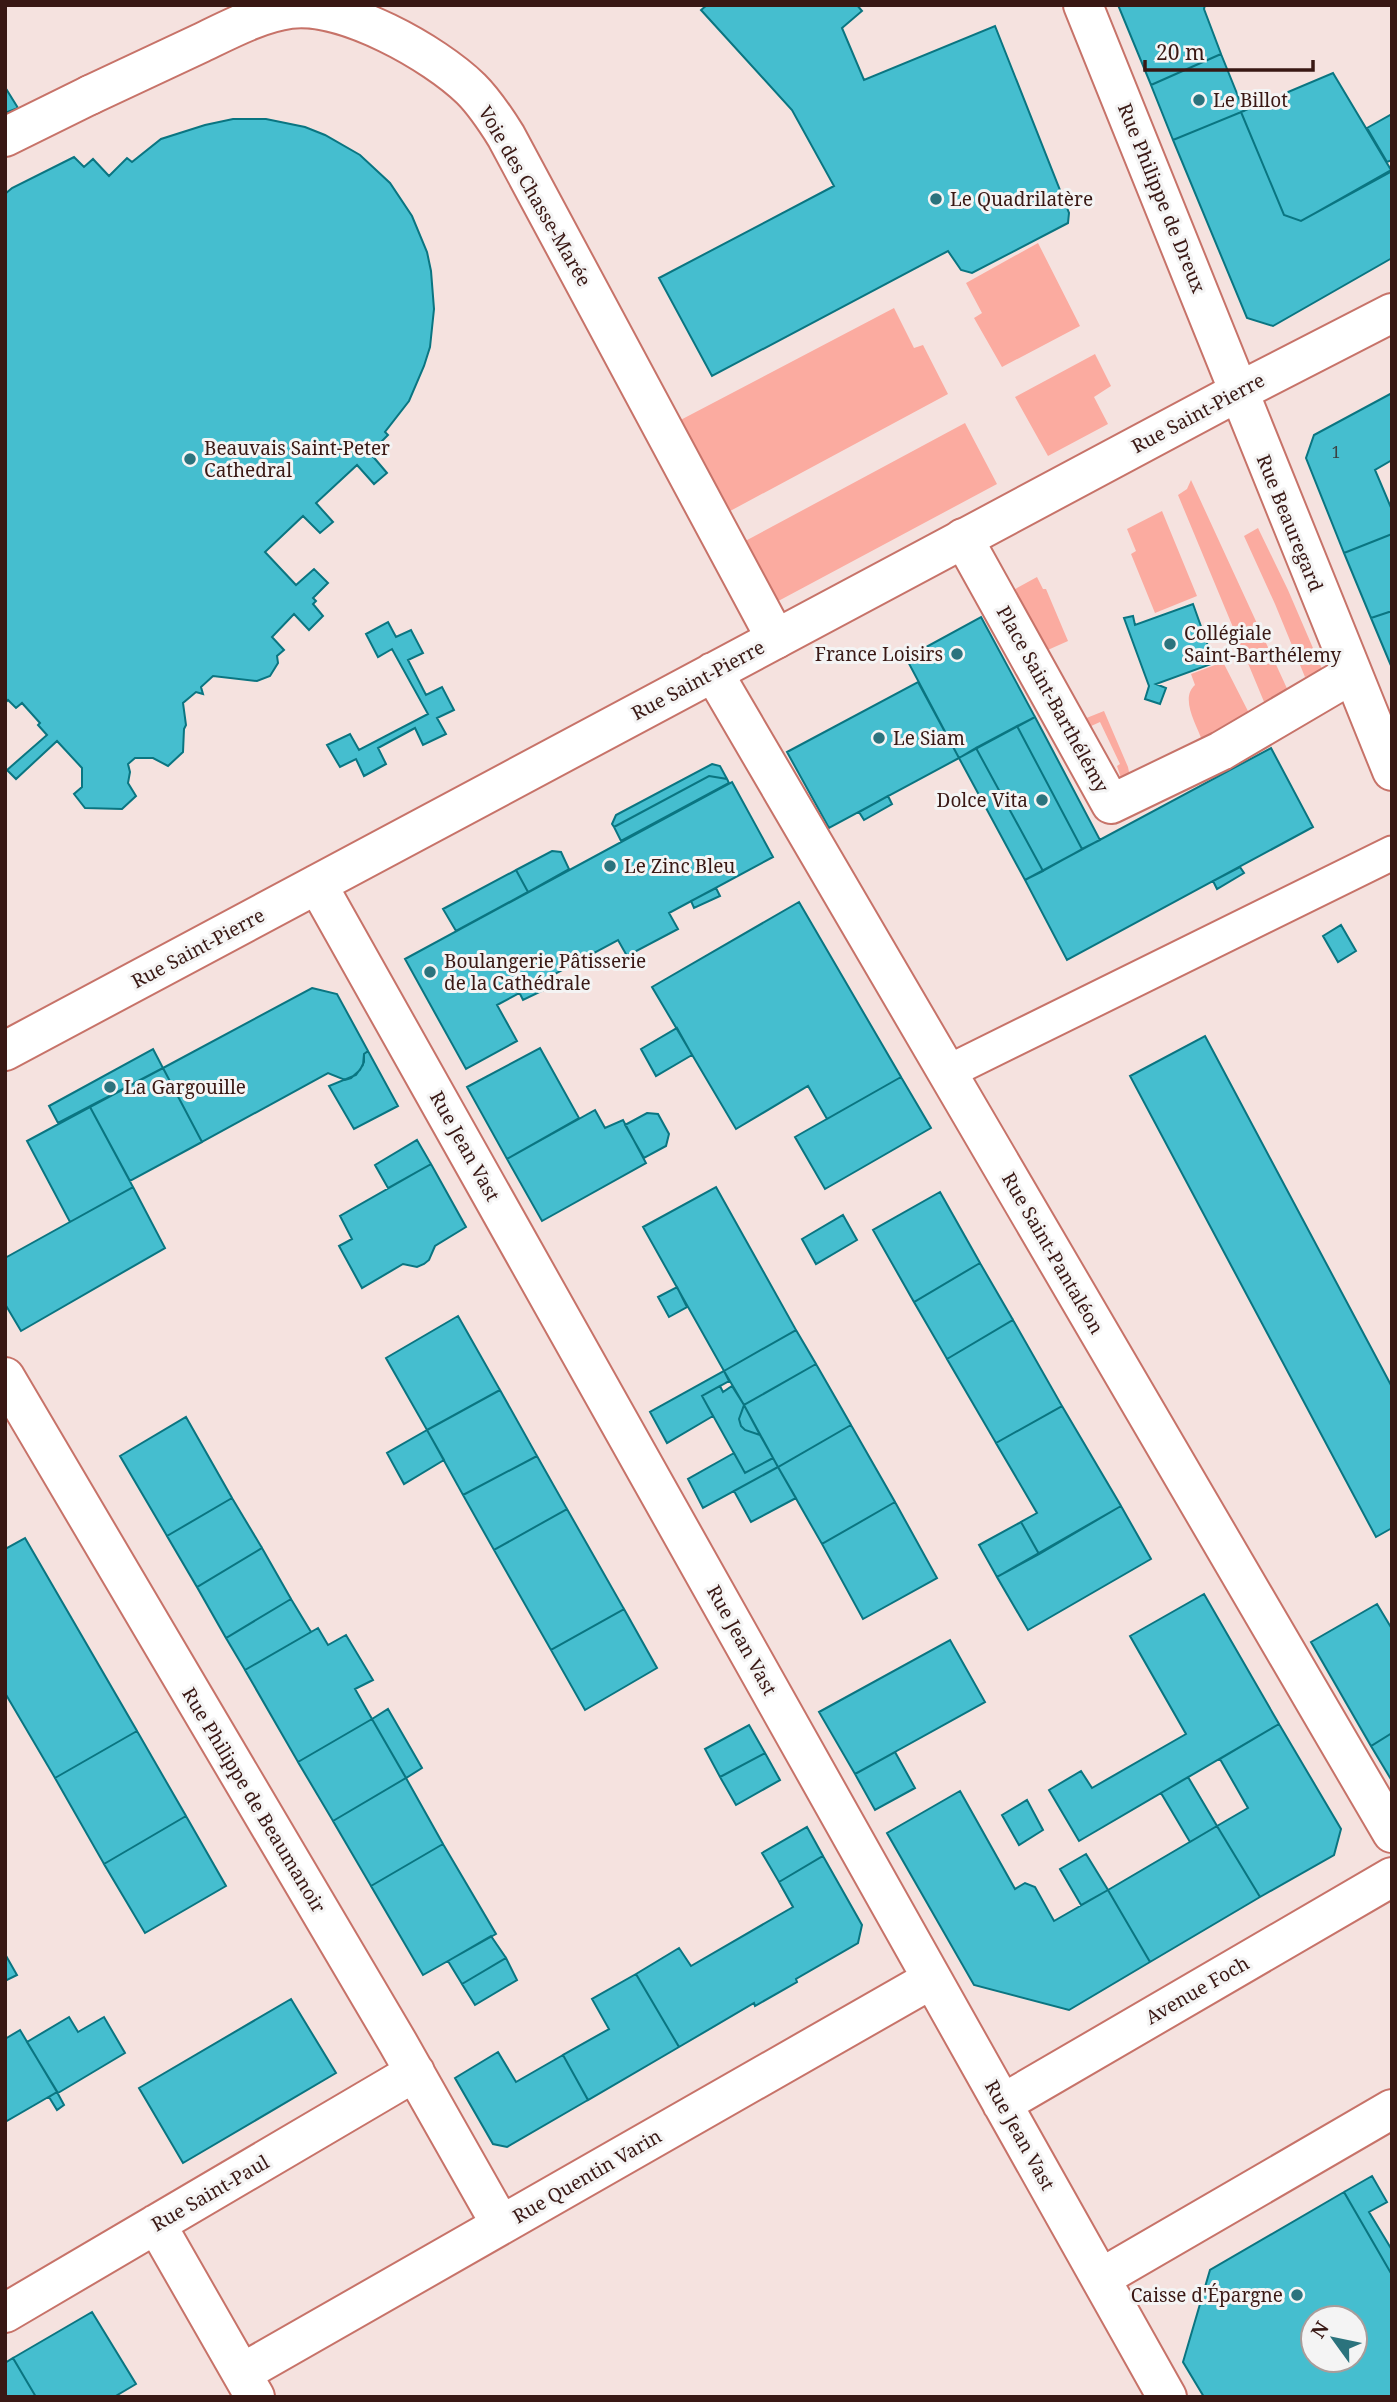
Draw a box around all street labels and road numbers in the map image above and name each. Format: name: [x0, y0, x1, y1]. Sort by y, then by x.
street label: Rue Philippe de Dreux: [1112, 99, 1212, 297]
street label: Voie des Chasse-Marée: [473, 101, 597, 291]
street label: Rue Saint-Pierre: [1127, 367, 1269, 459]
street label: Rue Beauregard: [1251, 451, 1329, 596]
street label: Place Saint-Barthélémy: [991, 601, 1115, 797]
street label: Rue Saint-Pierre: [627, 634, 769, 726]
street label: Rue Saint-Pierre: [127, 902, 269, 994]
street label: Rue Jean Vast: [424, 1086, 506, 1206]
street label: Rue Saint-Pantaléon: [996, 1167, 1110, 1339]
street label: Rue Jean Vast: [701, 1580, 783, 1700]
street label: Rue Philippe de Beaumanoir: [176, 1682, 332, 1918]
street label: Avenue Foch: [1140, 1950, 1254, 2030]
street label: Rue Jean Vast: [979, 2075, 1061, 2195]
street label: Rue Quentin Varin: [508, 2123, 666, 2229]
street label: Rue Saint-Paul: [146, 2149, 274, 2237]

